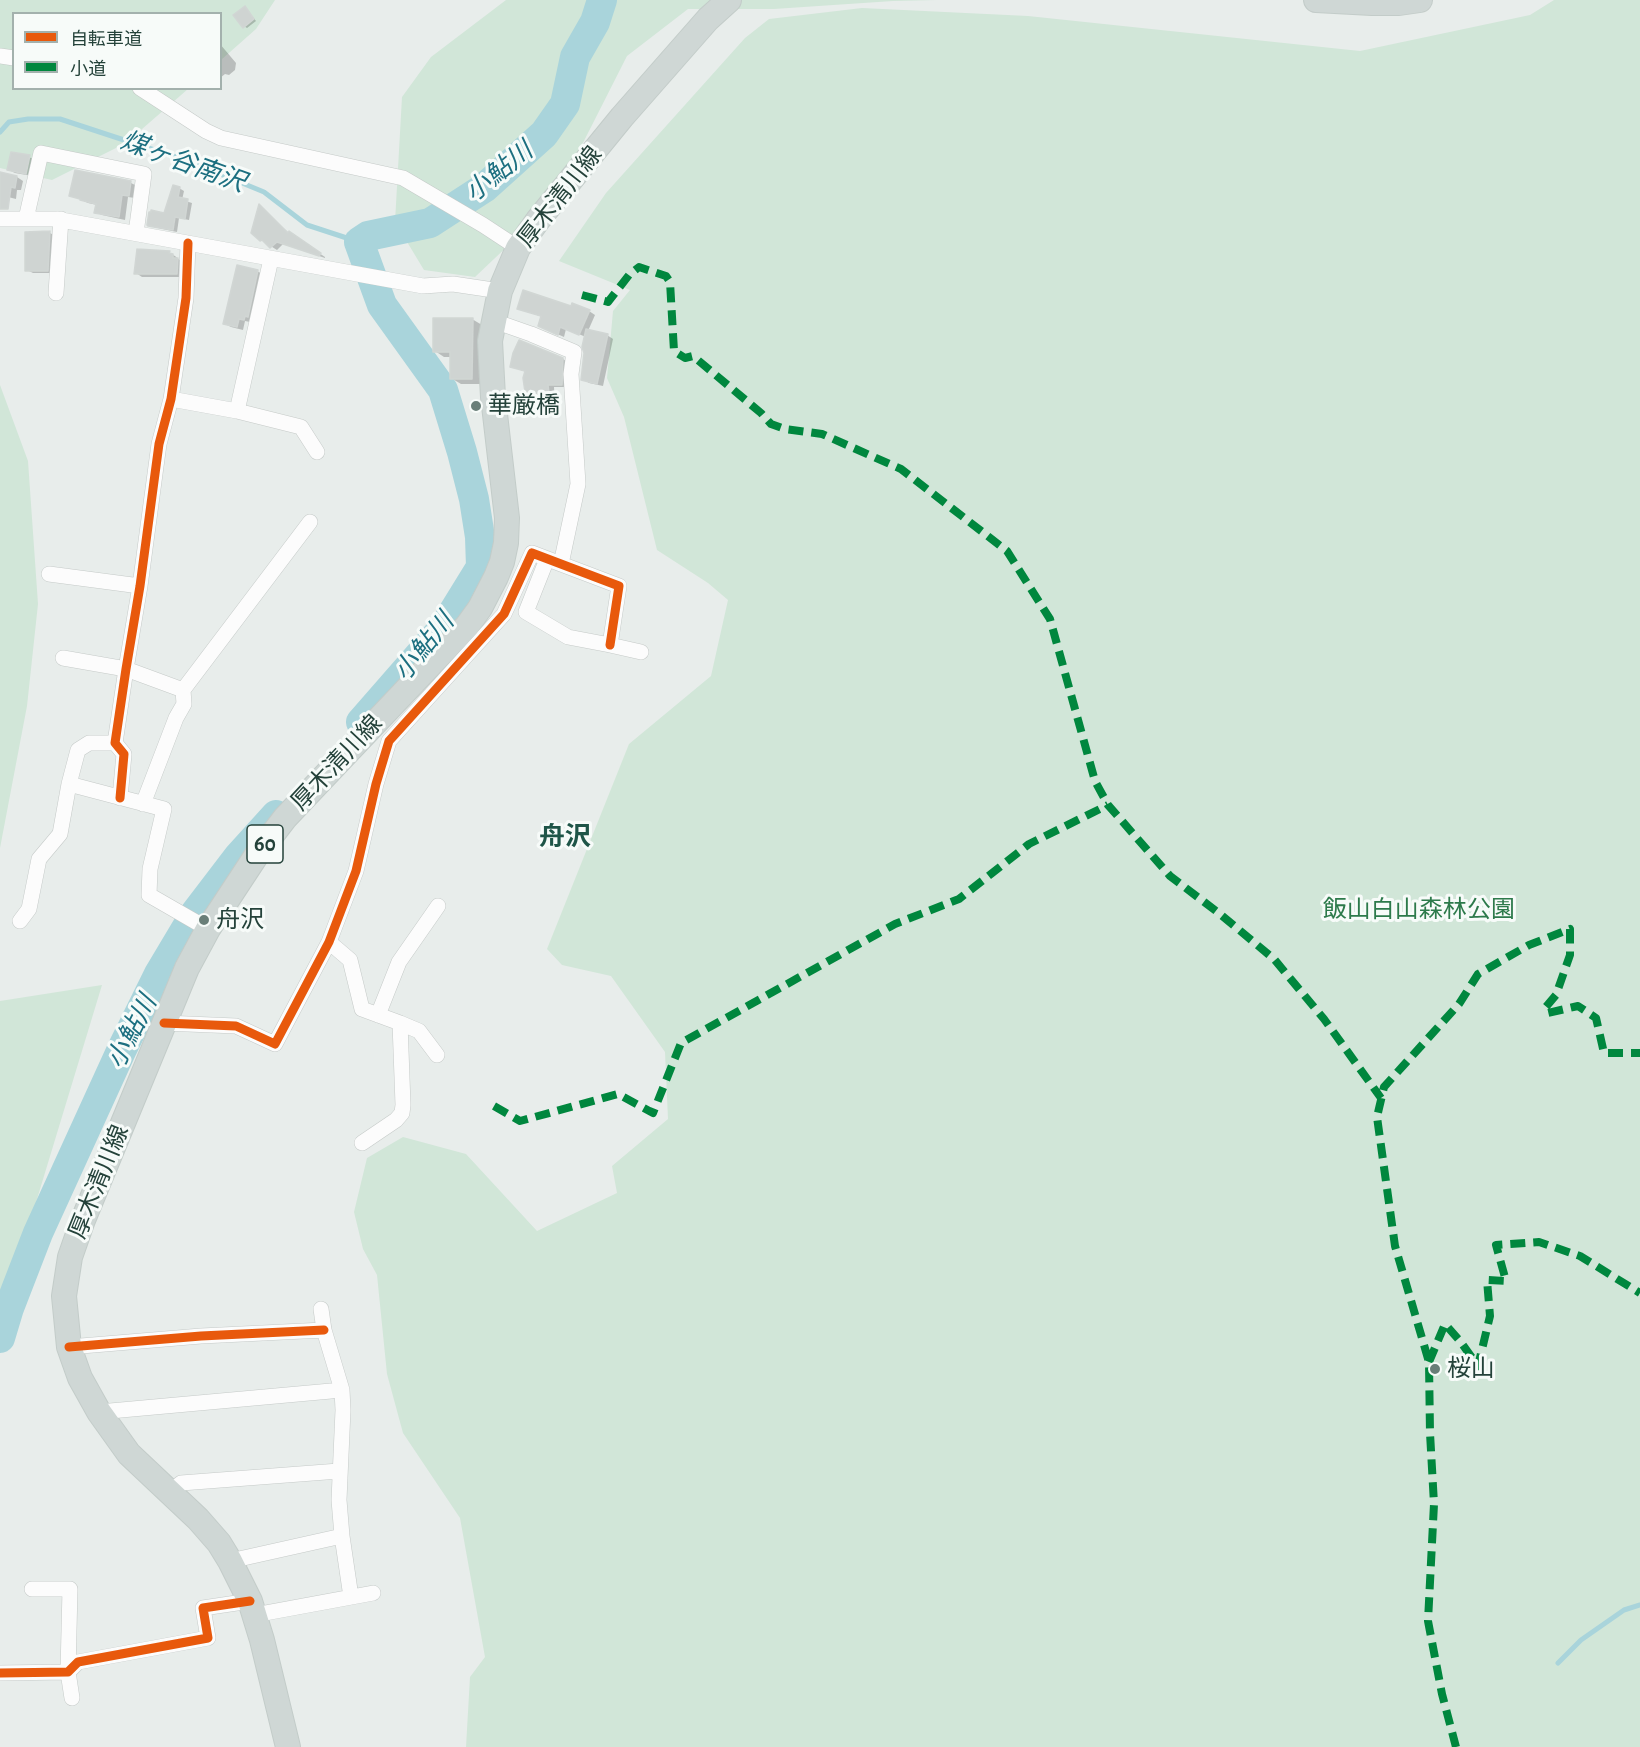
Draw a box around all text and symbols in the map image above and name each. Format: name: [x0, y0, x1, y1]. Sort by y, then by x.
legend: [12, 12, 222, 90]
text: 自転車道: [70, 31, 142, 49]
text: 小道: [70, 61, 106, 79]
water label: 煤ヶ谷南沢: [117, 125, 249, 199]
water label: 小鮎川: [459, 135, 539, 209]
street label: 厚木清川線: [512, 141, 608, 253]
place label: 華厳橋: [488, 392, 560, 420]
marker: 華厳橋: [469, 399, 483, 413]
water label: 小鮎川: [387, 607, 461, 687]
street label: 厚木清川線: [286, 709, 388, 817]
district label: 舟沢: [539, 821, 591, 853]
road number: 60: [247, 825, 283, 863]
park label: 飯山白山森林公園: [1323, 896, 1515, 924]
place label: 舟沢: [216, 906, 264, 934]
marker: 舟沢: [197, 913, 211, 927]
water label: 小鮎川: [100, 990, 164, 1074]
street label: 厚木清川線: [63, 1121, 135, 1243]
place label: 桜山: [1447, 1355, 1495, 1383]
marker: 桜山: [1428, 1362, 1442, 1376]

